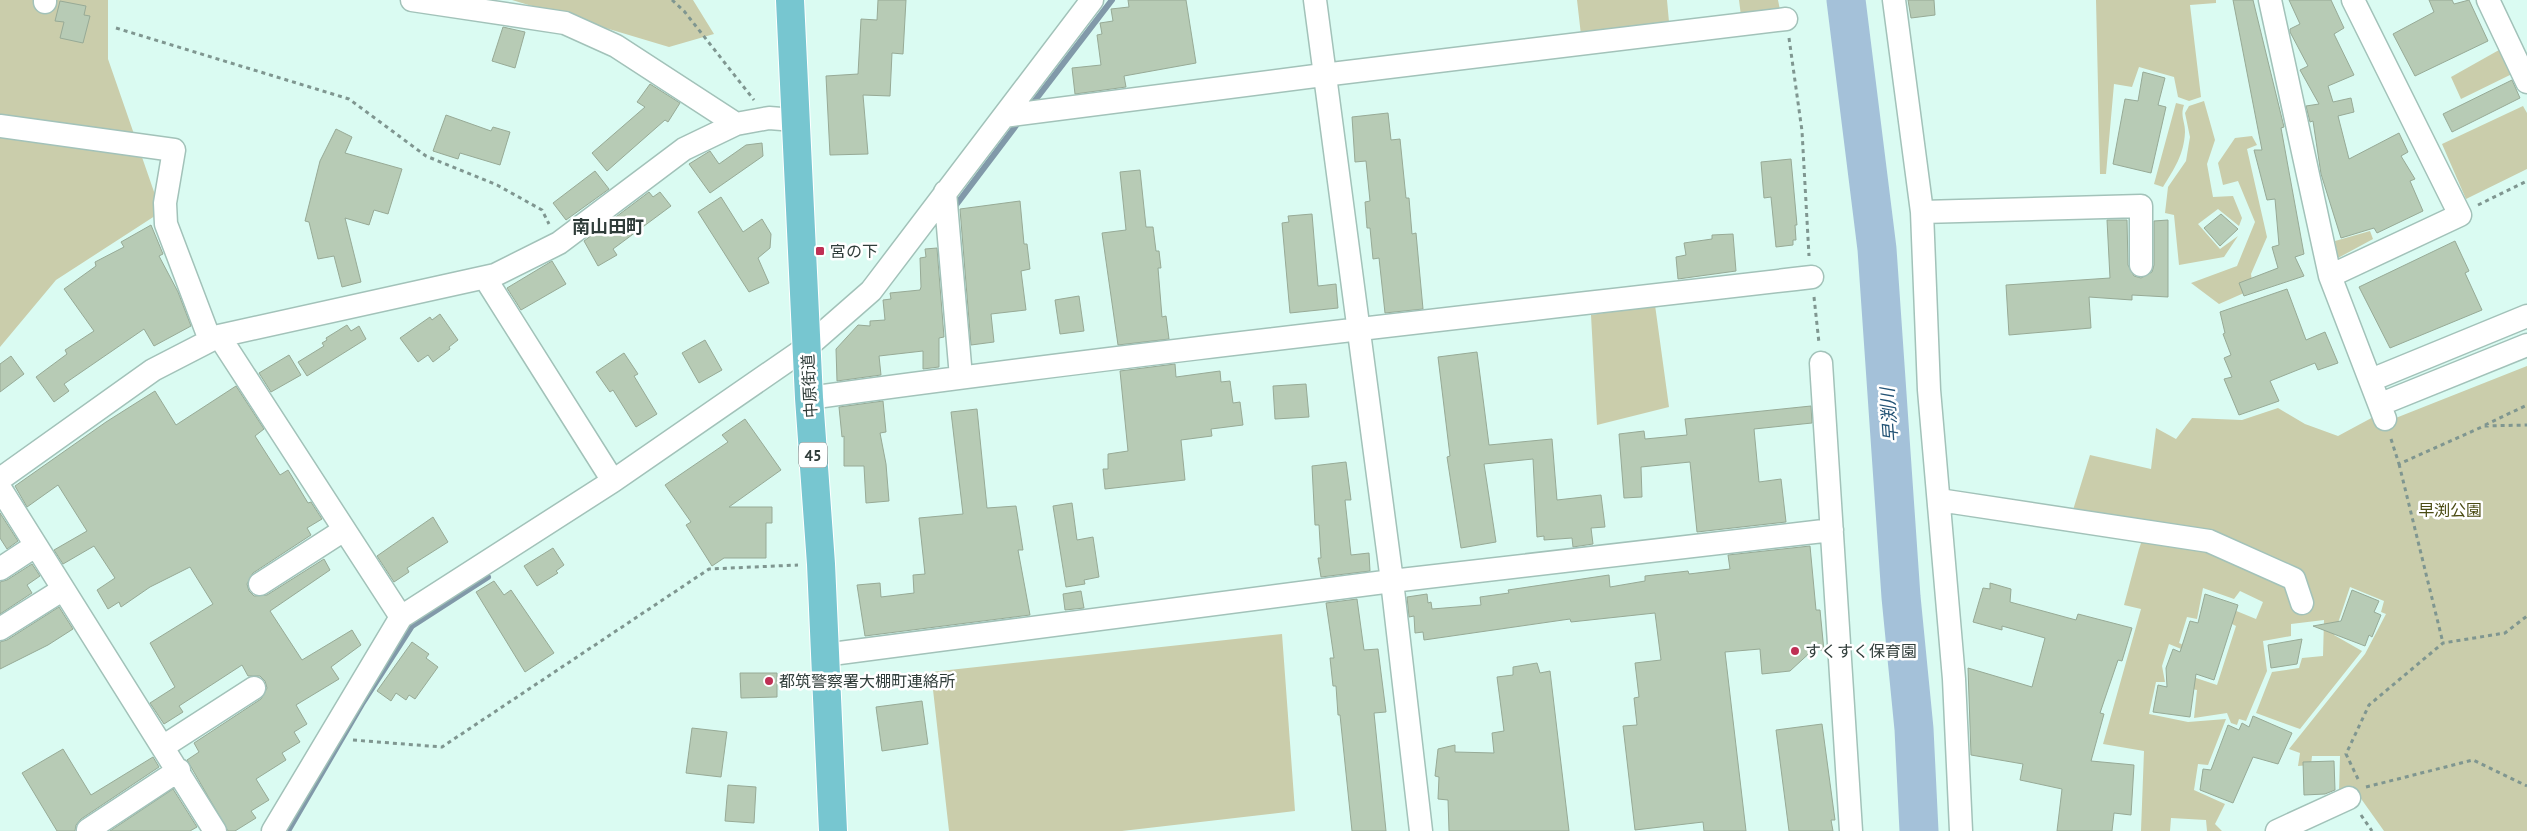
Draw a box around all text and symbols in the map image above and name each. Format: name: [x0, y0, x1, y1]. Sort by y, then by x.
district label: 南山田町: [572, 215, 644, 238]
place label: 宮の下: [830, 241, 878, 261]
marker: 宮の下: [814, 245, 826, 257]
street label: 中原街道: [797, 354, 821, 418]
water label: 早渕川: [1876, 385, 1902, 443]
road number: 45: [799, 442, 827, 468]
park label: 早渕公園: [2418, 500, 2482, 520]
place label: すくすく保育園: [1805, 641, 1917, 661]
marker: すくすく保育園: [1789, 645, 1801, 657]
place label: 都筑警察署大棚町連絡所: [779, 671, 955, 691]
marker: 都筑警察署大棚町連絡所: [763, 675, 775, 687]

